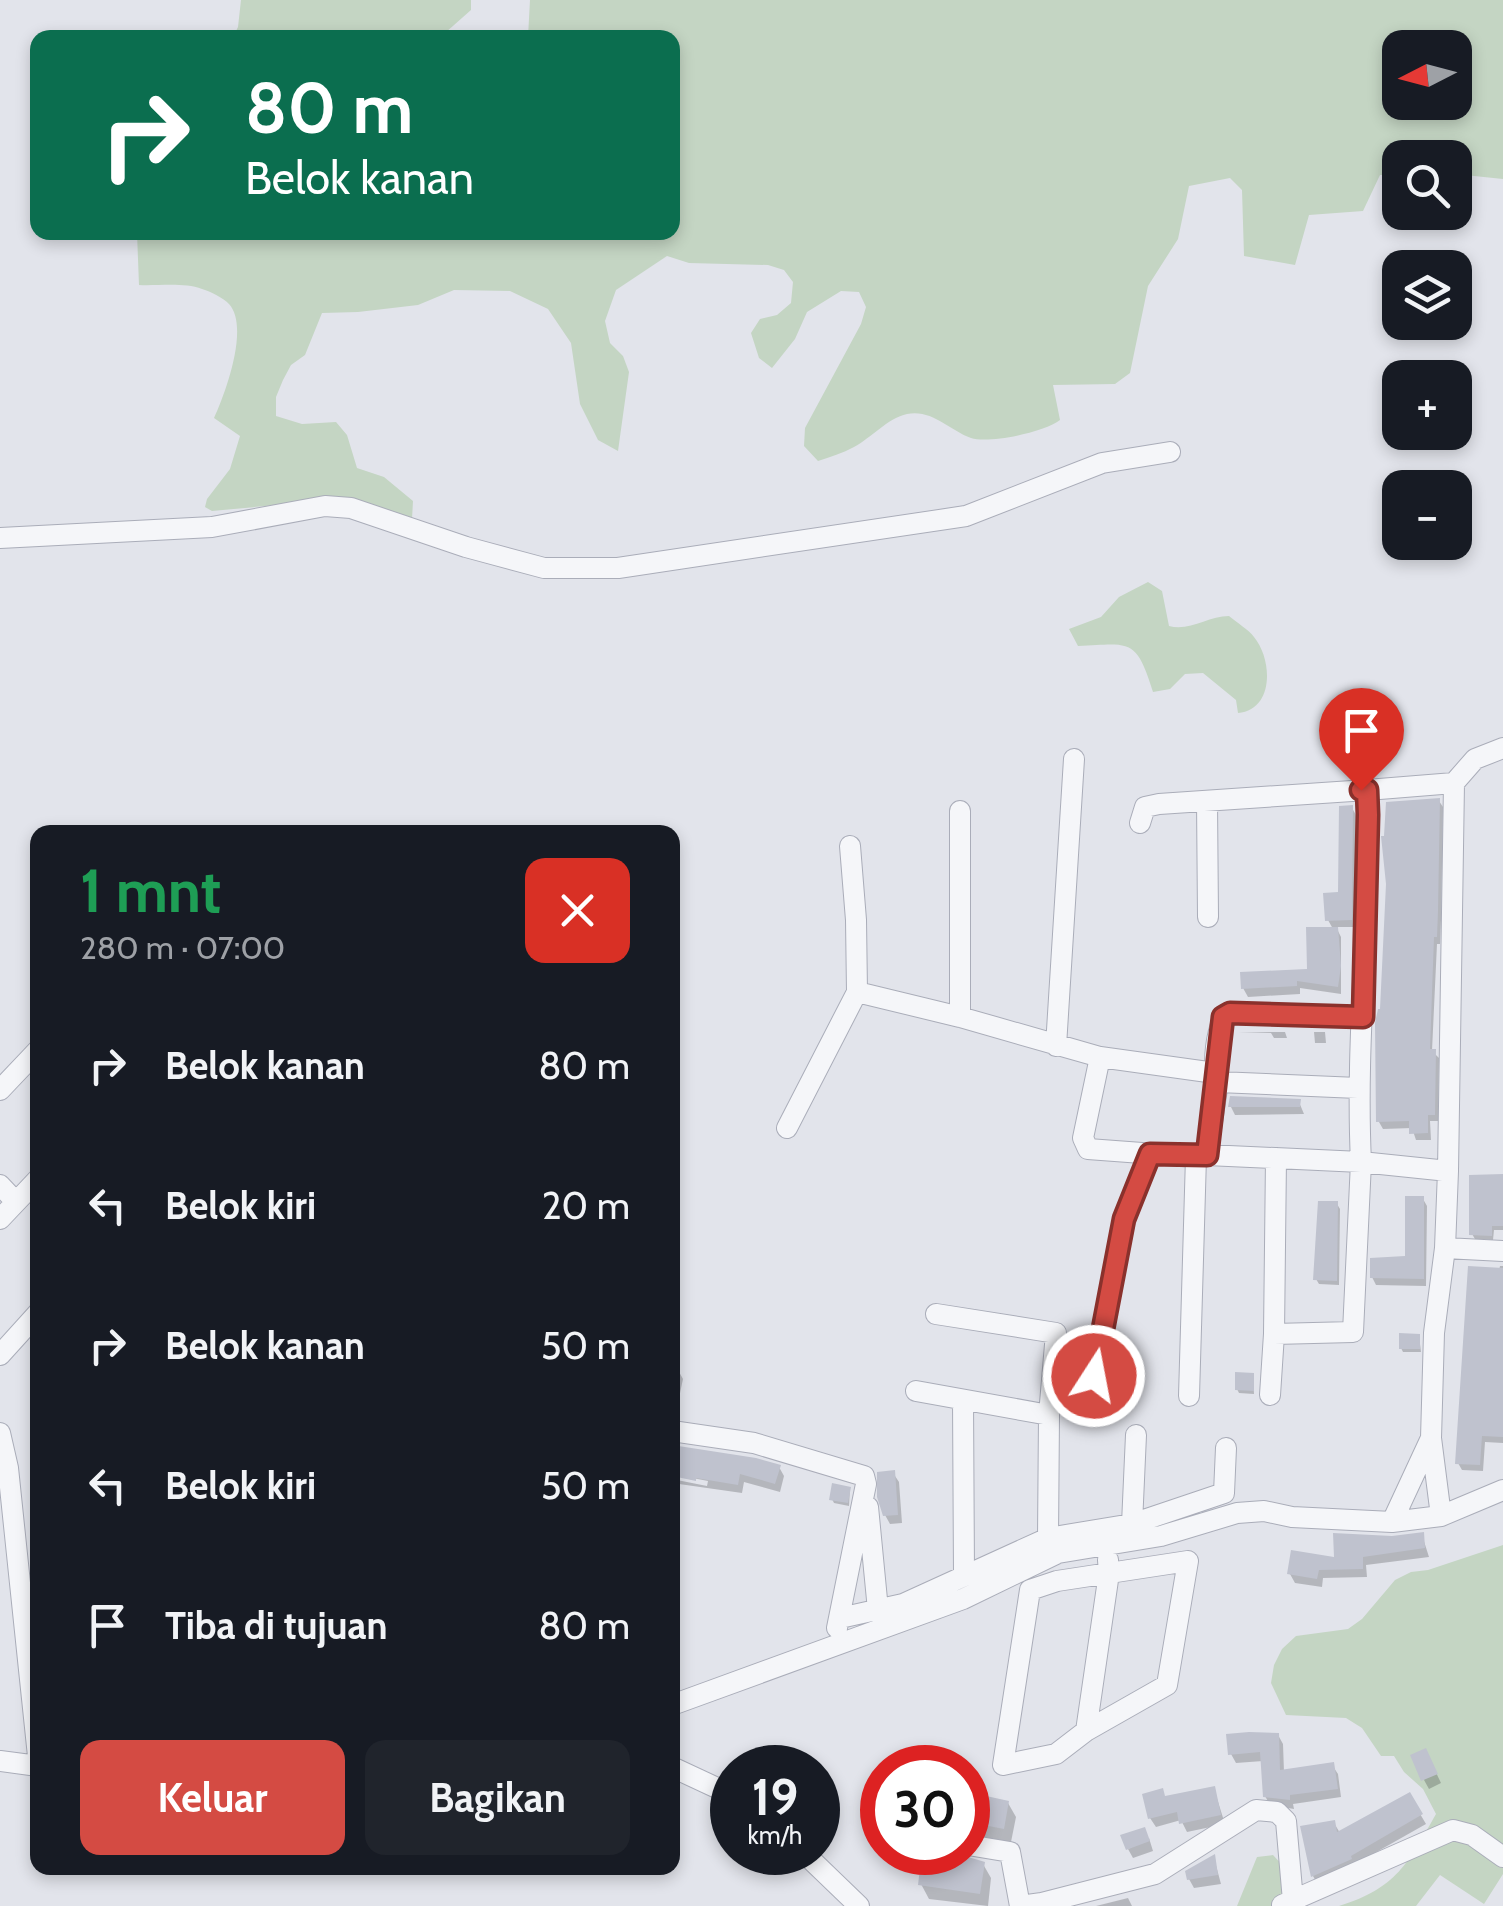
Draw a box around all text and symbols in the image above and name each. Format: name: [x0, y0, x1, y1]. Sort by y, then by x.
north arrow: [1382, 30, 1472, 120]
map controls: [1382, 30, 1472, 560]
text: 80 m: [245, 65, 413, 151]
icon: right: [80, 70, 210, 200]
button: search: [1382, 140, 1472, 230]
text: Belok kanan: [245, 151, 474, 205]
button: layers: [1382, 250, 1472, 340]
button: +: [1382, 360, 1472, 450]
button: −: [1382, 470, 1472, 560]
pin: [1319, 688, 1404, 791]
icon: arrive: [1334, 703, 1389, 758]
text: 1 mnt: [80, 854, 221, 927]
button: close: [525, 858, 630, 963]
text: 280 m · 07:00: [80, 928, 285, 967]
icon: right: [80, 1038, 135, 1093]
text: Belok kanan: [165, 1042, 365, 1089]
text: 80 m: [539, 1042, 630, 1089]
icon: left: [80, 1178, 135, 1233]
text: Belok kiri: [165, 1182, 316, 1229]
text: 20 m: [542, 1182, 630, 1229]
icon: right: [80, 1318, 135, 1373]
text: Belok kanan: [165, 1322, 365, 1369]
text: 50 m: [541, 1322, 630, 1369]
position arrow: [1042, 1324, 1146, 1428]
icon: left: [80, 1458, 135, 1513]
text: Belok kiri: [165, 1462, 316, 1509]
text: 50 m: [541, 1462, 630, 1509]
icon: arrive: [80, 1598, 135, 1653]
text: Tiba di tujuan: [165, 1602, 387, 1649]
text: 80 m: [539, 1602, 630, 1649]
button: Keluar: [80, 1740, 345, 1855]
button: Bagikan: [365, 1740, 630, 1855]
speed limit sign: 30: [860, 1745, 990, 1875]
text: 19: [752, 1767, 798, 1828]
text: km/h: [748, 1820, 802, 1850]

